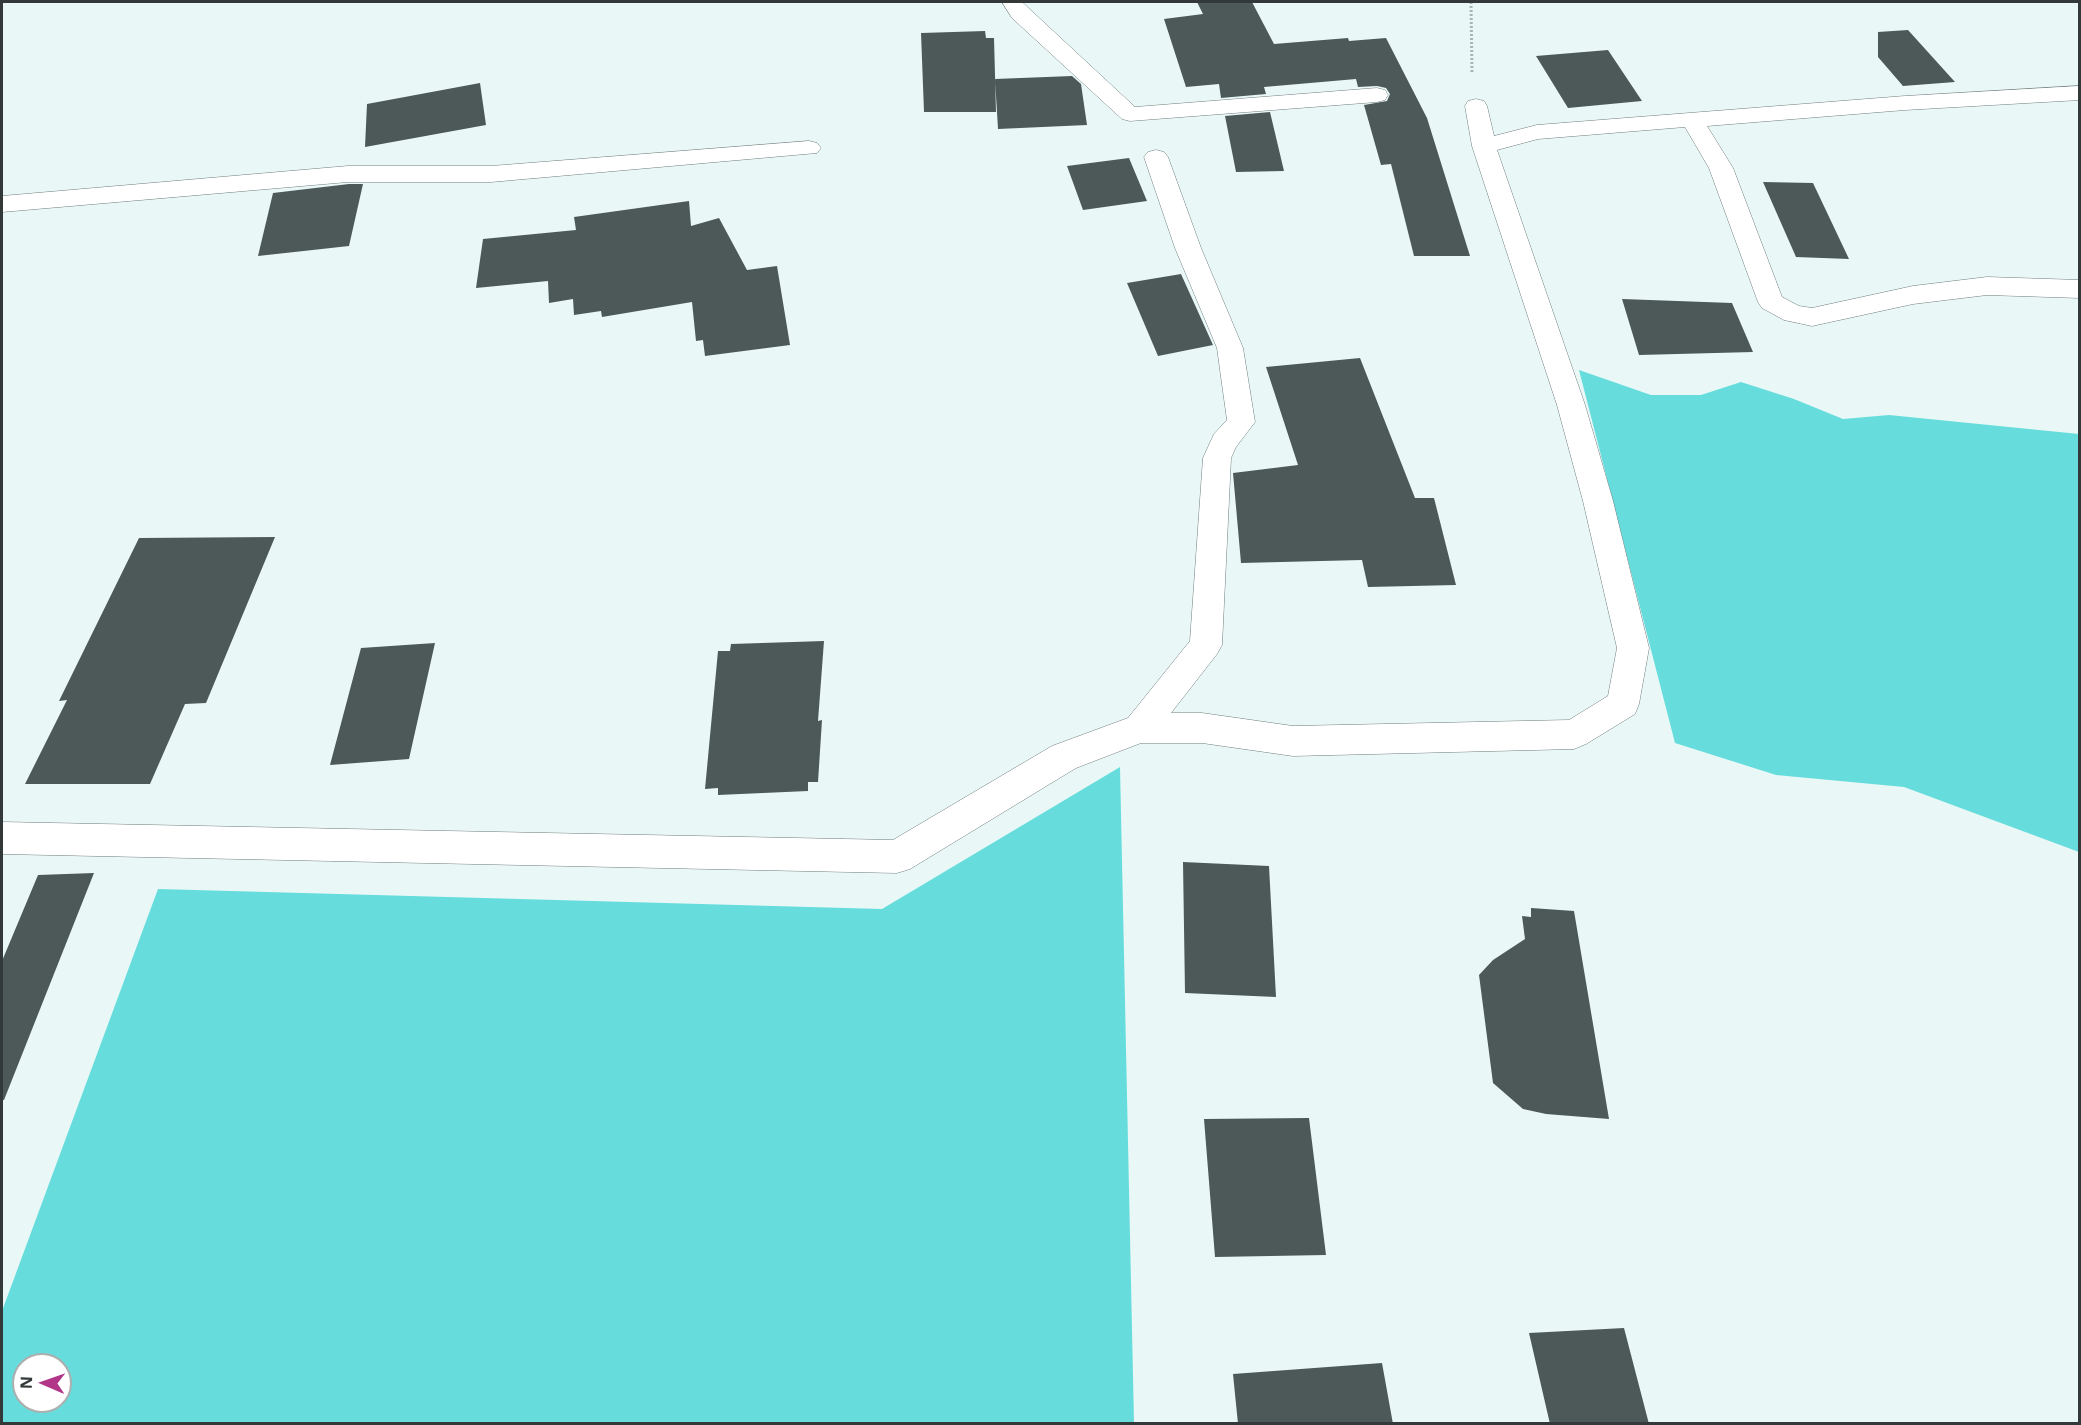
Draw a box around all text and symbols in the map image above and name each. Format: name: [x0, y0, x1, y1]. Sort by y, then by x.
north arrow: [12, 1353, 72, 1413]
text: N: [15, 1376, 37, 1389]

